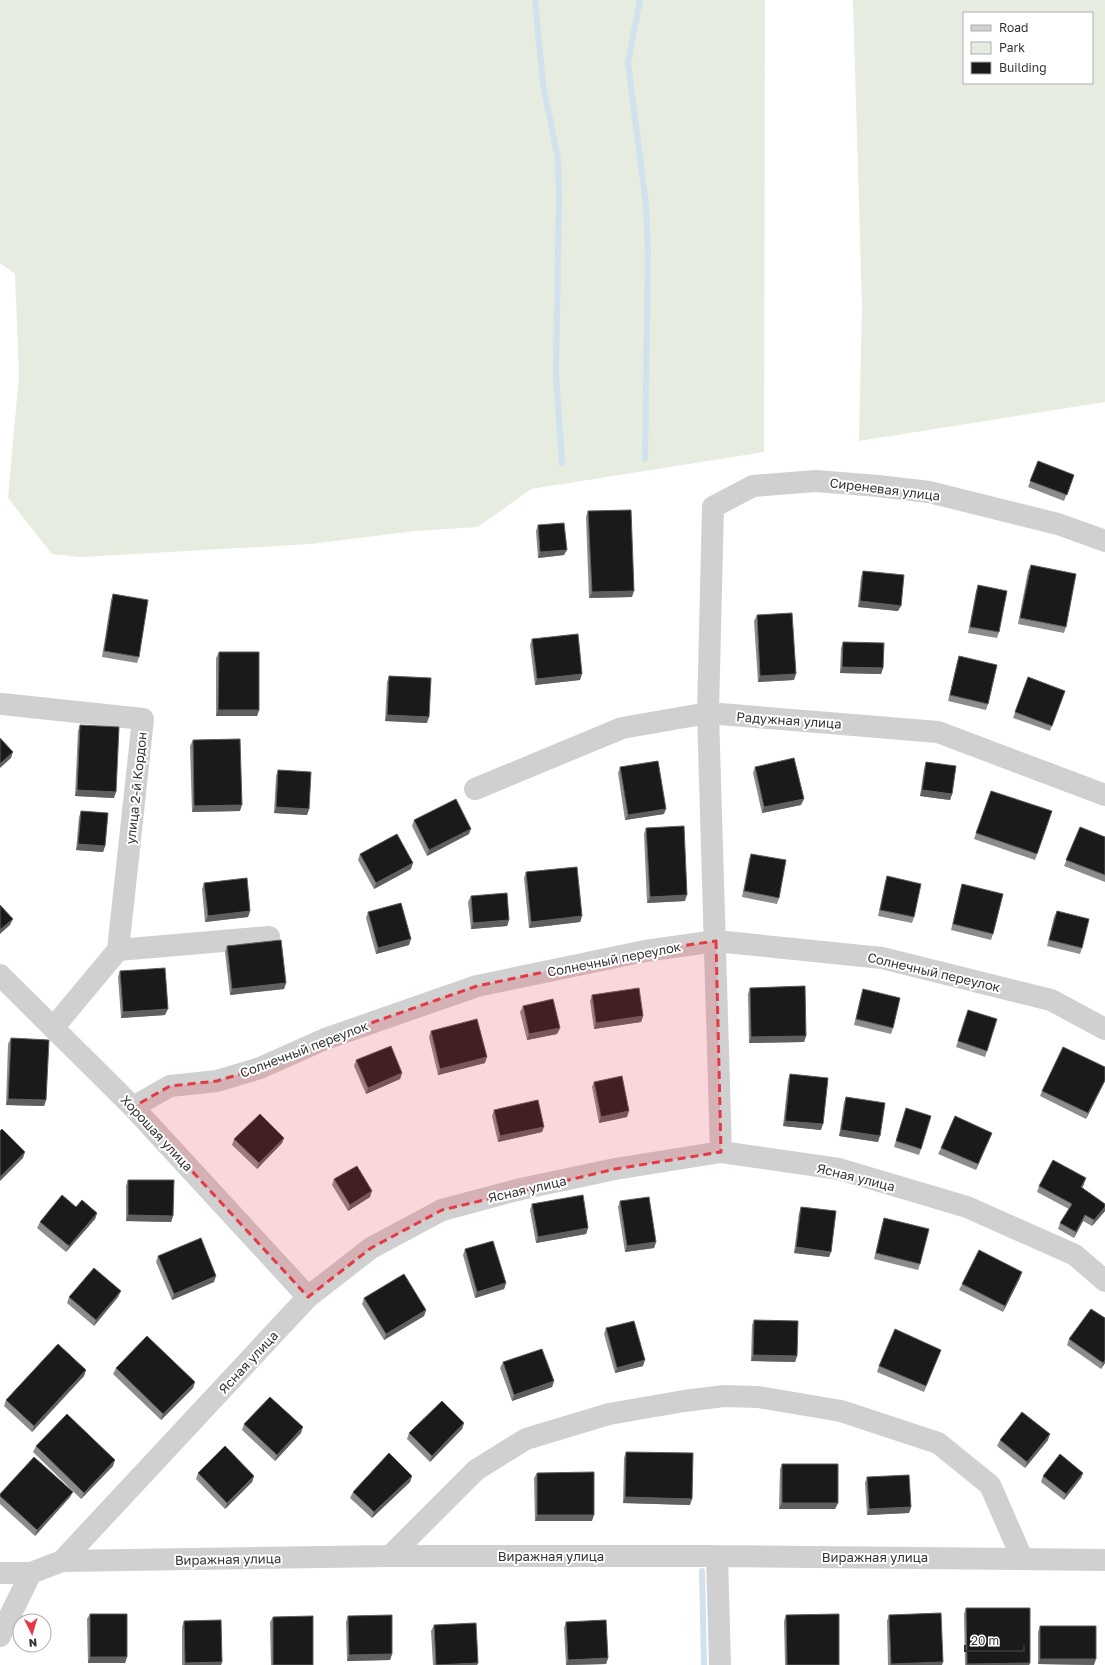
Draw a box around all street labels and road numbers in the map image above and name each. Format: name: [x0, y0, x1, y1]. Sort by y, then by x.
street label: Сиреневая улица: [829, 474, 941, 504]
street label: Радужная улица: [736, 708, 842, 732]
street label: улица 2-й Кордон: [122, 731, 150, 845]
street label: Солнечный переулок: [546, 938, 683, 980]
street label: Солнечный переулок: [866, 949, 1003, 995]
street label: Солнечный переулок: [238, 1017, 371, 1081]
street label: Хорошая улица: [118, 1092, 196, 1174]
street label: Ясная улица: [815, 1160, 897, 1194]
street label: Ясная улица: [486, 1172, 568, 1206]
street label: Ясная улица: [215, 1327, 281, 1397]
street label: Виражная улица: [498, 1548, 604, 1564]
street label: Виражная улица: [822, 1549, 928, 1565]
street label: Виражная улица: [175, 1550, 281, 1568]

